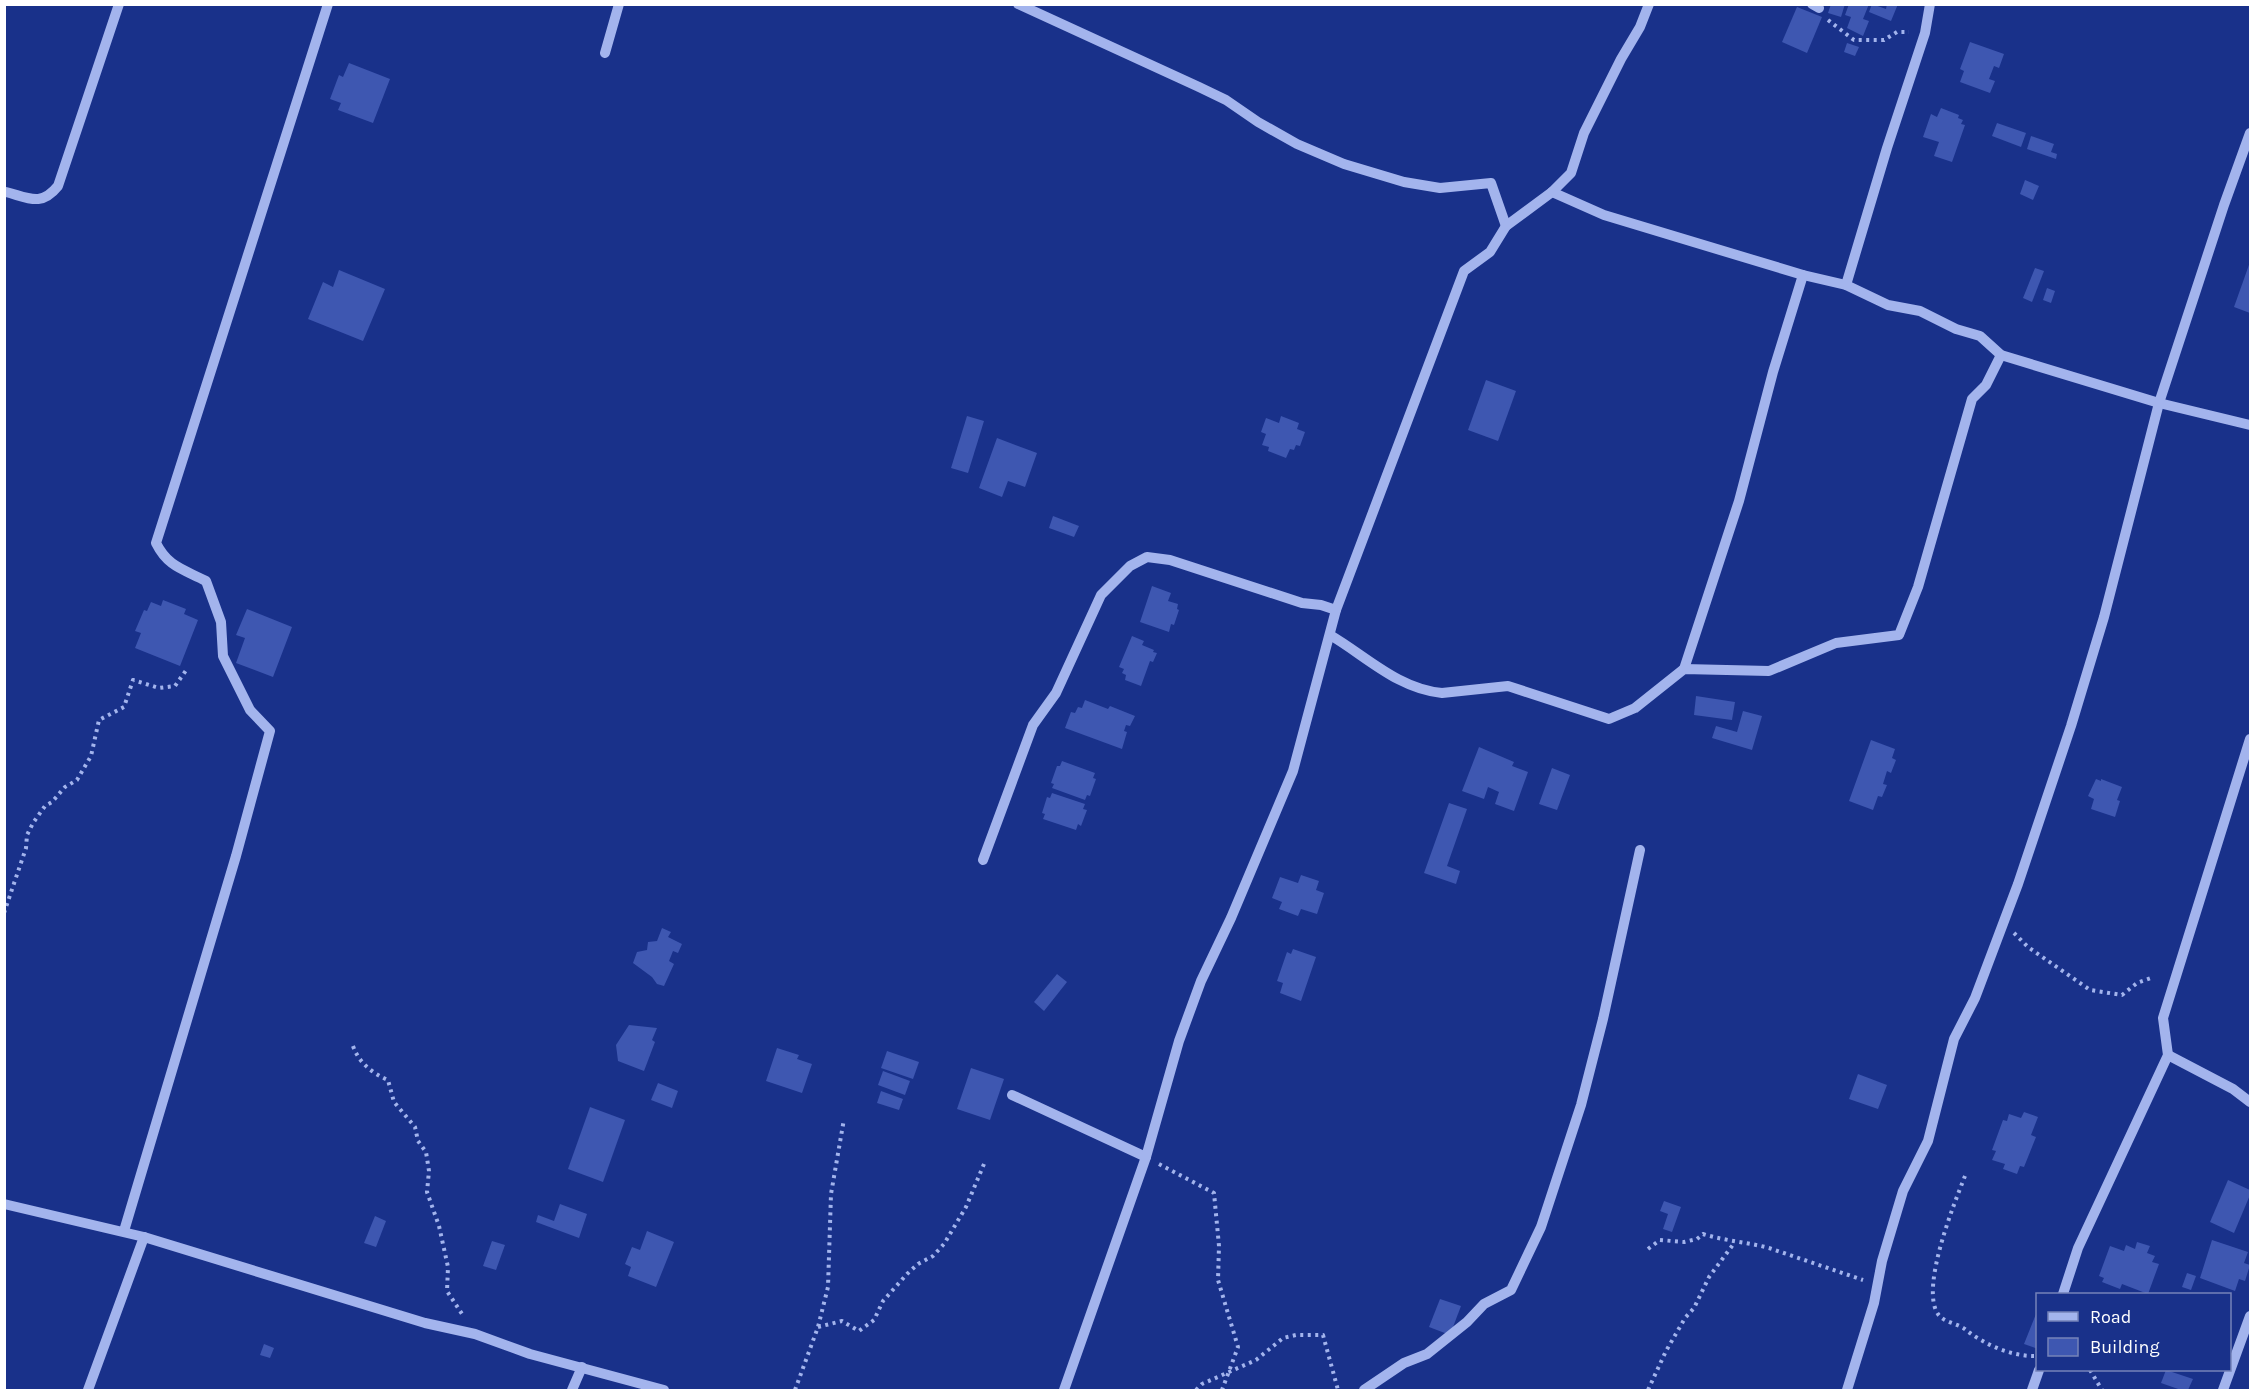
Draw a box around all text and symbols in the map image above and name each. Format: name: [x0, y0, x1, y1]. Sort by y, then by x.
legend: [2036, 1293, 2231, 1371]
text: Road: [2090, 1306, 2131, 1328]
text: Building: [2090, 1336, 2160, 1358]

